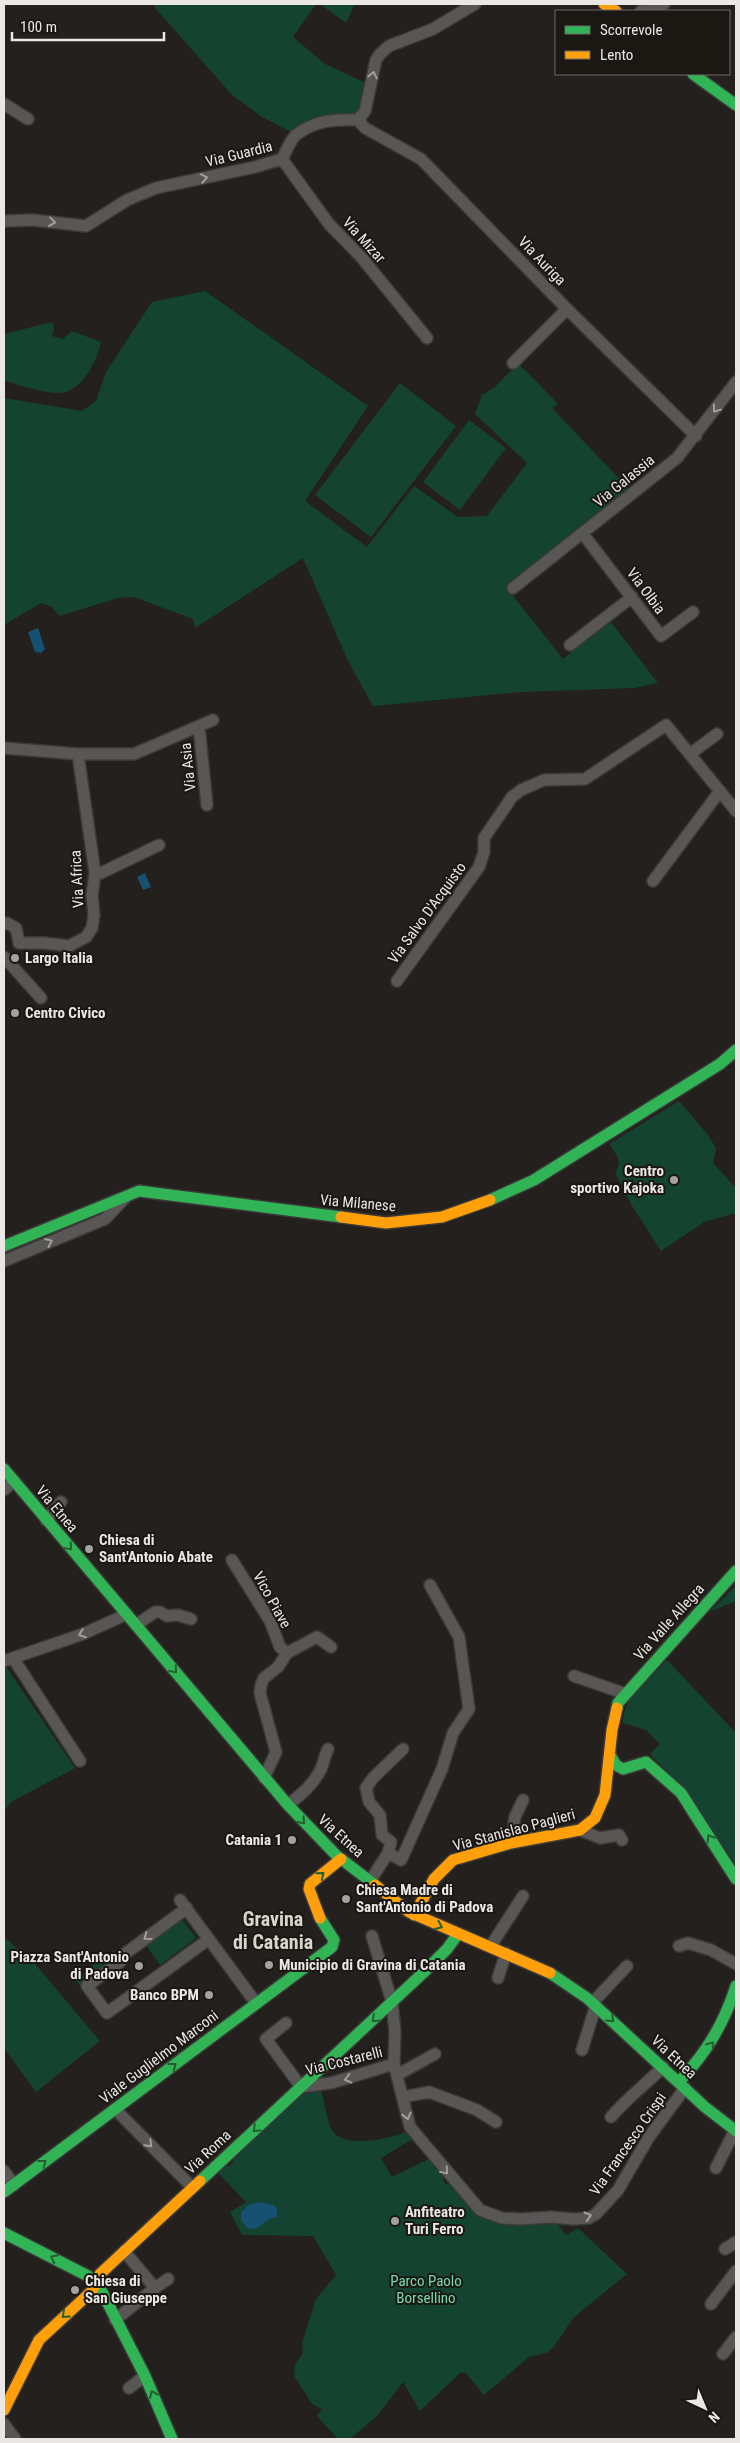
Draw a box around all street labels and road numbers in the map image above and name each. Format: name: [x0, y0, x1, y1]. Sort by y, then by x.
street label: Via Guardia: [204, 137, 274, 171]
street label: Via Mizar: [339, 213, 390, 267]
street label: Via Auriga: [514, 233, 570, 289]
street label: Via Galassia: [590, 451, 658, 511]
street label: Via Olbia: [623, 564, 669, 618]
street label: Via Asia: [177, 742, 199, 792]
street label: Via Africa: [66, 850, 88, 908]
street label: Via Salvo D'Acquisto: [384, 859, 470, 967]
street label: Via Milanese: [319, 1191, 397, 1215]
street label: Via Etnea: [32, 1482, 82, 1536]
street label: Vico Piave: [249, 1569, 295, 1631]
street label: Via Valle Allegra: [630, 1580, 708, 1664]
street label: Via Stanislao Paglieri: [451, 1805, 577, 1855]
street label: Via Etnea: [314, 1811, 368, 1861]
street label: Viale Guglielmo Marconi: [96, 2006, 222, 2108]
street label: Via Etnea: [647, 2031, 701, 2083]
street label: Via Costarelli: [304, 2043, 384, 2079]
street label: Via Francesco Crispi: [586, 2089, 670, 2199]
street label: Via Roma: [181, 2126, 235, 2178]

